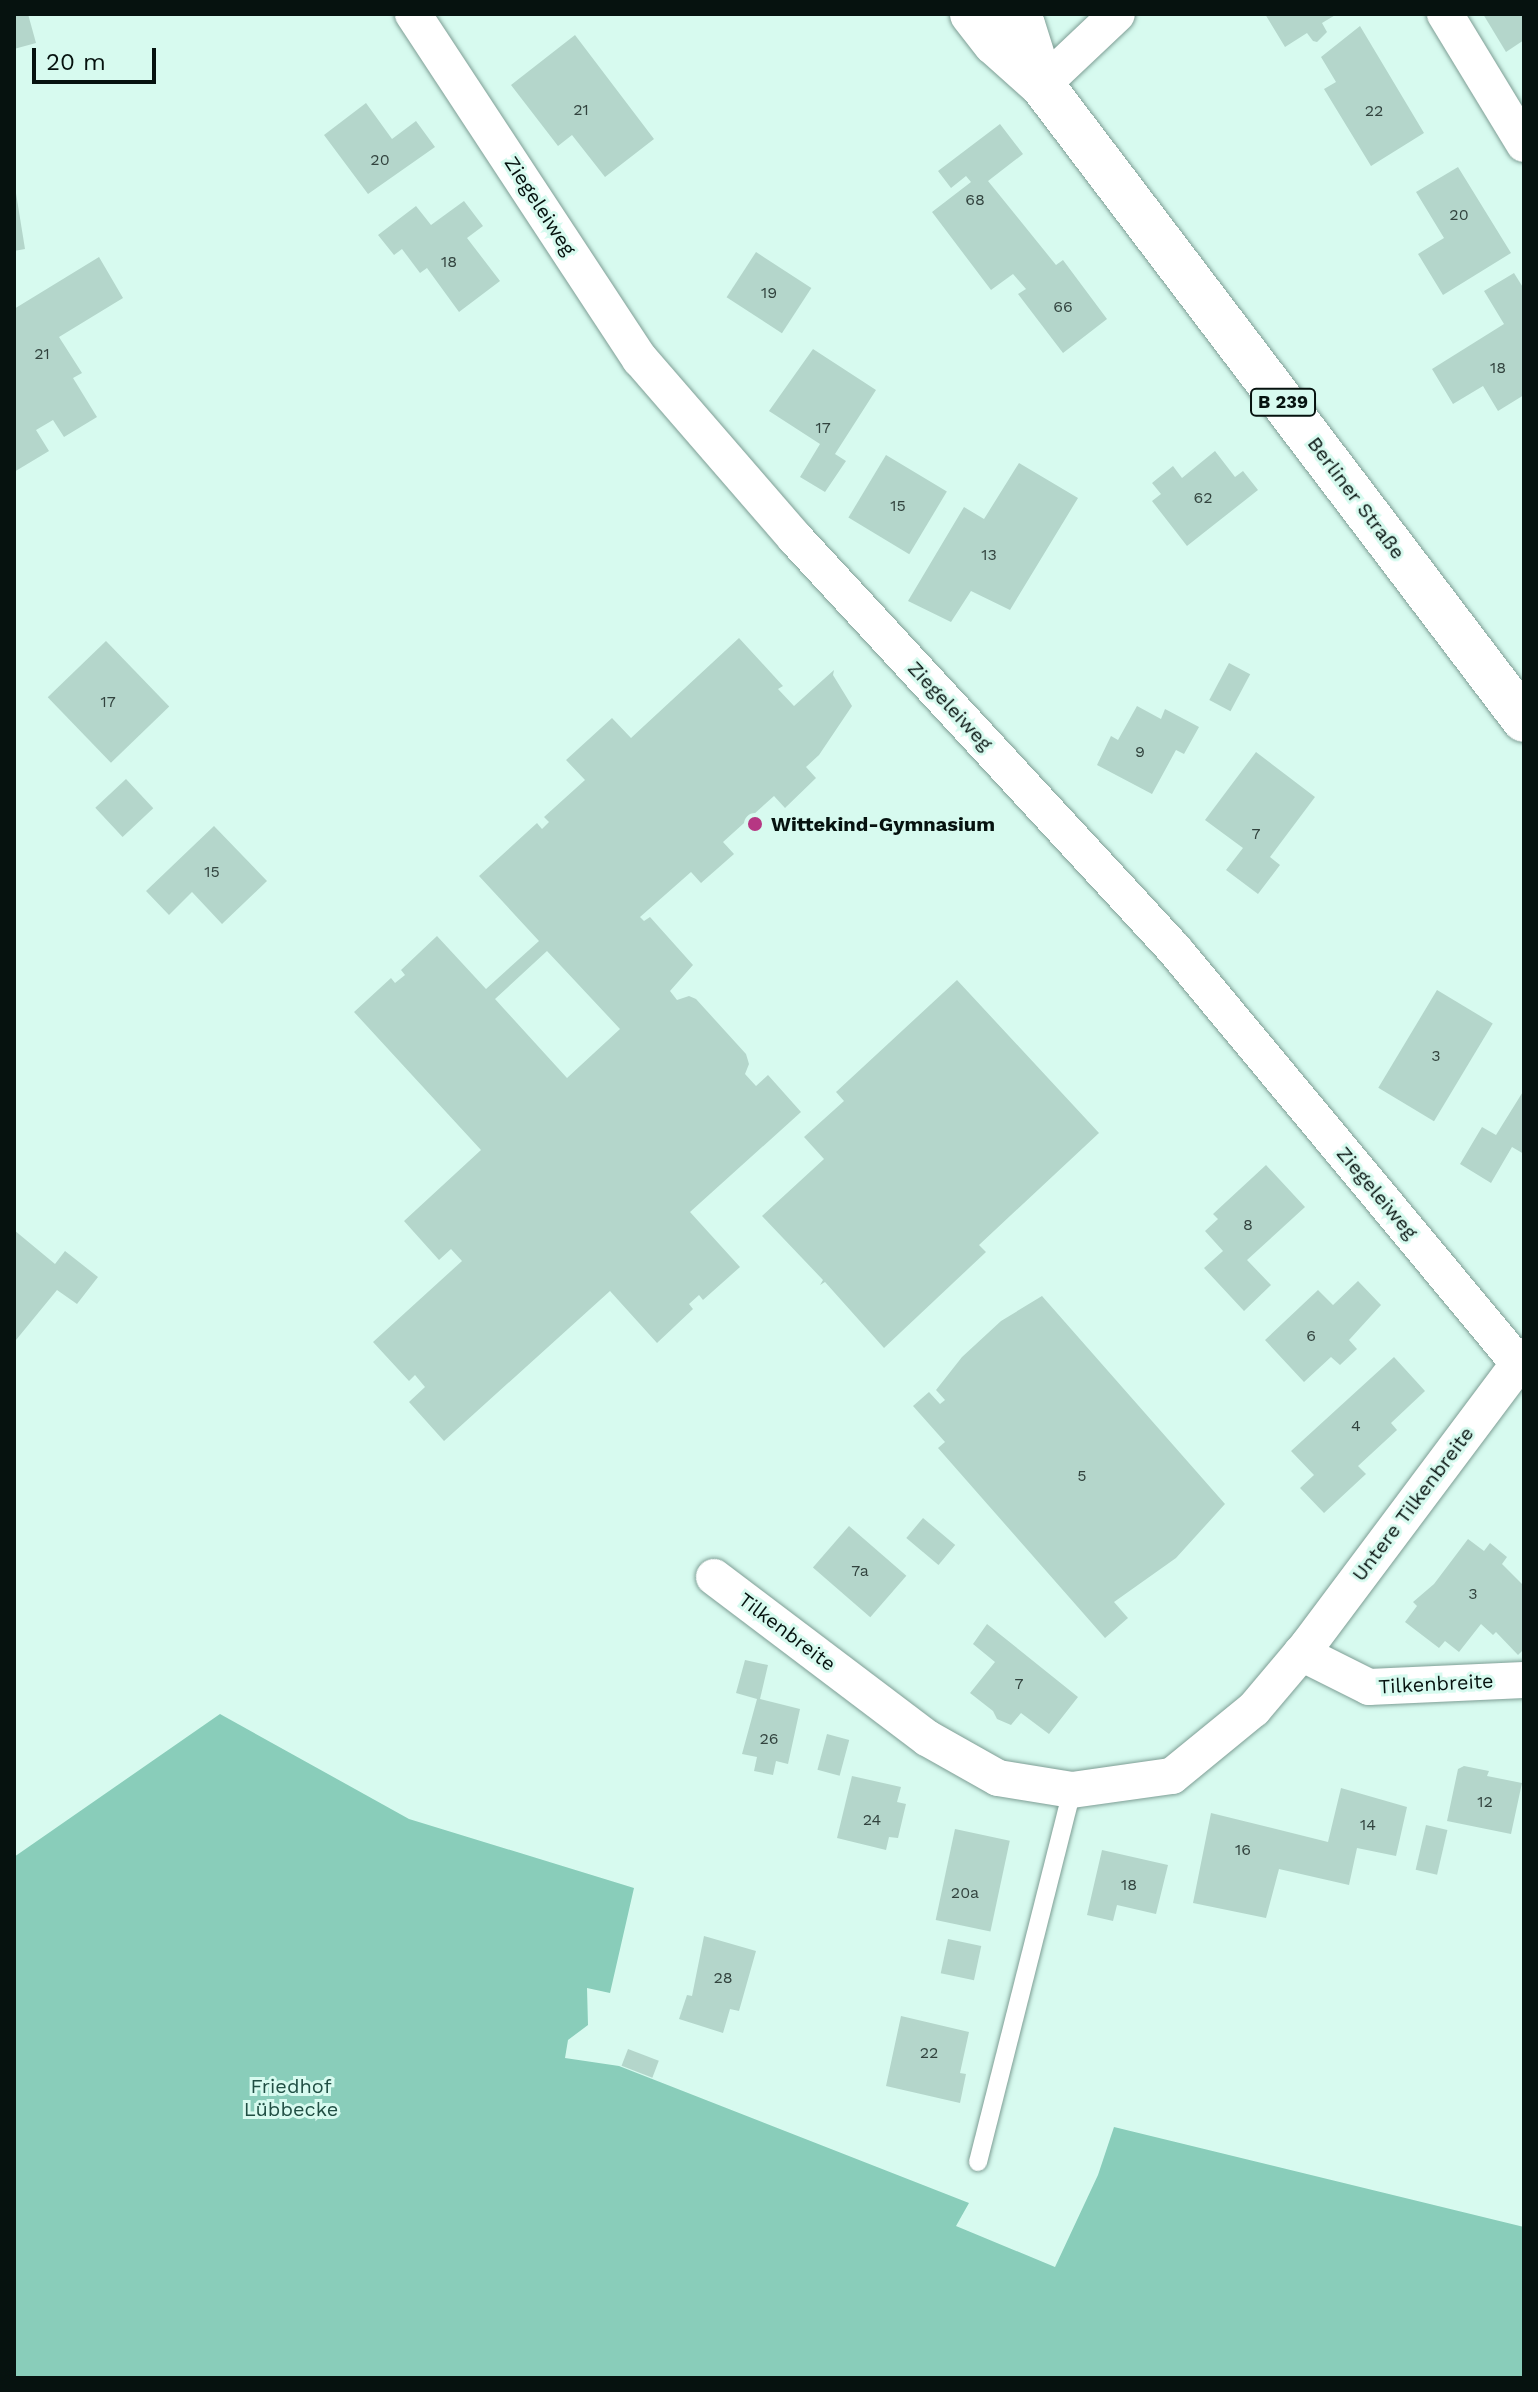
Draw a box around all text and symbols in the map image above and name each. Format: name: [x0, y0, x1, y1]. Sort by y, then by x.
scale bar: [36, 32, 160, 82]
text: 20 m: [46, 48, 106, 76]
house number: 21: [573, 100, 589, 120]
house number: 22: [1365, 101, 1383, 121]
house number: 20: [370, 150, 390, 170]
street label: Ziegeleiweg: [499, 152, 581, 260]
house number: 68: [965, 190, 985, 210]
house number: 20: [1449, 205, 1469, 225]
house number: 18: [441, 252, 457, 272]
house number: 19: [761, 283, 777, 303]
house number: 66: [1053, 297, 1073, 317]
house number: 21: [34, 344, 50, 364]
house number: 18: [1490, 358, 1506, 378]
road number: B 239: [1249, 388, 1317, 416]
house number: 17: [815, 418, 831, 438]
street label: Berliner Straße: [1302, 432, 1410, 564]
house number: 62: [1193, 488, 1213, 508]
house number: 15: [890, 496, 906, 516]
house number: 13: [981, 545, 997, 565]
street label: Ziegeleiweg: [903, 656, 997, 756]
house number: 17: [100, 692, 116, 712]
house number: 9: [1135, 742, 1145, 762]
place label: Wittekind-Gymnasium: [771, 812, 995, 836]
marker: Wittekind-Gymnasium: [746, 815, 764, 833]
house number: 7: [1252, 824, 1260, 844]
house number: 15: [204, 862, 220, 882]
house number: 3: [1431, 1046, 1441, 1066]
street label: Ziegeleiweg: [1331, 1142, 1423, 1244]
house number: 8: [1243, 1215, 1253, 1235]
house number: 6: [1306, 1326, 1316, 1346]
house number: 4: [1351, 1416, 1361, 1436]
street label: Untere Tilkenbreite: [1347, 1422, 1479, 1586]
house number: 5: [1077, 1466, 1087, 1486]
house number: 7a: [851, 1561, 869, 1581]
house number: 3: [1468, 1584, 1478, 1604]
street label: Tilkenbreite: [734, 1588, 840, 1676]
street label: Tilkenbreite: [1378, 1669, 1494, 1699]
house number: 7: [1015, 1674, 1023, 1694]
house number: 26: [759, 1729, 779, 1749]
house number: 12: [1477, 1792, 1493, 1812]
house number: 24: [863, 1810, 881, 1830]
house number: 14: [1360, 1815, 1376, 1835]
house number: 16: [1235, 1840, 1251, 1860]
house number: 18: [1121, 1875, 1137, 1895]
house number: 20a: [951, 1883, 979, 1903]
house number: 28: [713, 1968, 733, 1988]
house number: 22: [920, 2043, 938, 2063]
park label: Friedhof Lübbecke: [244, 2075, 338, 2122]

